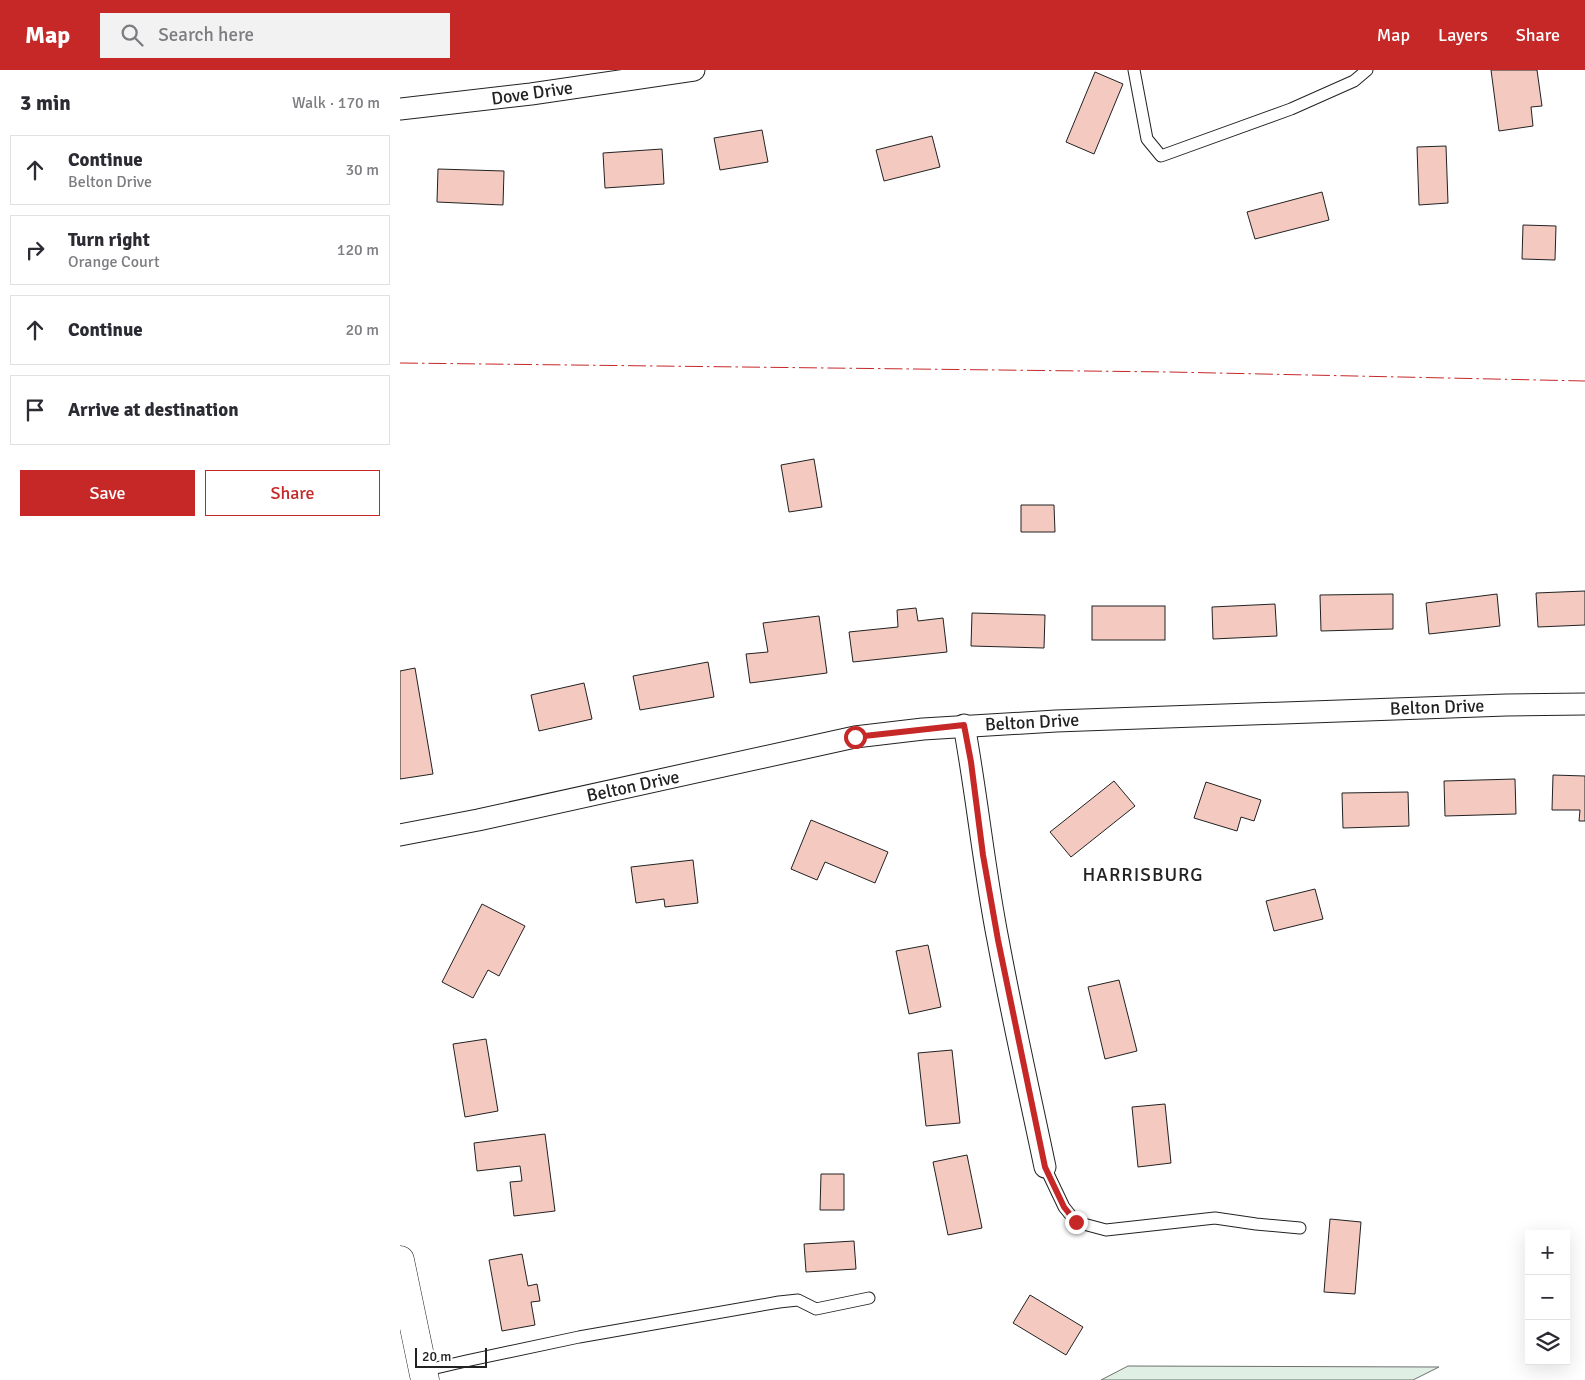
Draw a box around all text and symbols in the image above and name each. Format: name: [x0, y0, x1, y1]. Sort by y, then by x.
search box: [100, 13, 450, 58]
text: Map: [25, 20, 70, 50]
icon: search: [118, 21, 146, 49]
text: Search here: [158, 23, 254, 47]
text: Map: [1377, 24, 1410, 46]
text: Layers: [1438, 24, 1488, 46]
text: Share: [1516, 24, 1560, 46]
street label: Dove Drive: [490, 76, 574, 110]
text: 3 min: [20, 90, 71, 116]
text: Walk · 170 m: [292, 93, 380, 113]
text: Continue: [68, 148, 143, 172]
icon: ahead: [21, 156, 49, 184]
text: 30 m: [345, 160, 379, 180]
text: Belton Drive: [68, 172, 152, 192]
text: Turn right: [68, 228, 150, 252]
icon: right: [21, 236, 49, 264]
text: 120 m: [337, 240, 379, 260]
text: Orange Court: [68, 252, 160, 272]
icon: ahead: [21, 316, 49, 344]
text: Continue: [68, 318, 143, 342]
text: 20 m: [345, 320, 379, 340]
icon: arrive: [21, 396, 49, 424]
text: Arrive at destination: [68, 398, 239, 422]
button: Save: [20, 470, 195, 516]
button: Share: [205, 470, 380, 516]
street label: Belton Drive: [1389, 694, 1485, 720]
street label: Belton Drive: [984, 709, 1080, 735]
route start: [844, 726, 867, 749]
street label: Belton Drive: [585, 765, 681, 807]
district label: HARRISBURG: [1083, 863, 1203, 887]
route end: [1065, 1211, 1088, 1234]
map controls: [1525, 1230, 1570, 1365]
button: +: [1525, 1230, 1570, 1275]
button: −: [1525, 1275, 1570, 1320]
button: layers: [1525, 1320, 1570, 1365]
scale bar: [415, 1345, 488, 1368]
text: 20 m: [422, 1348, 451, 1365]

